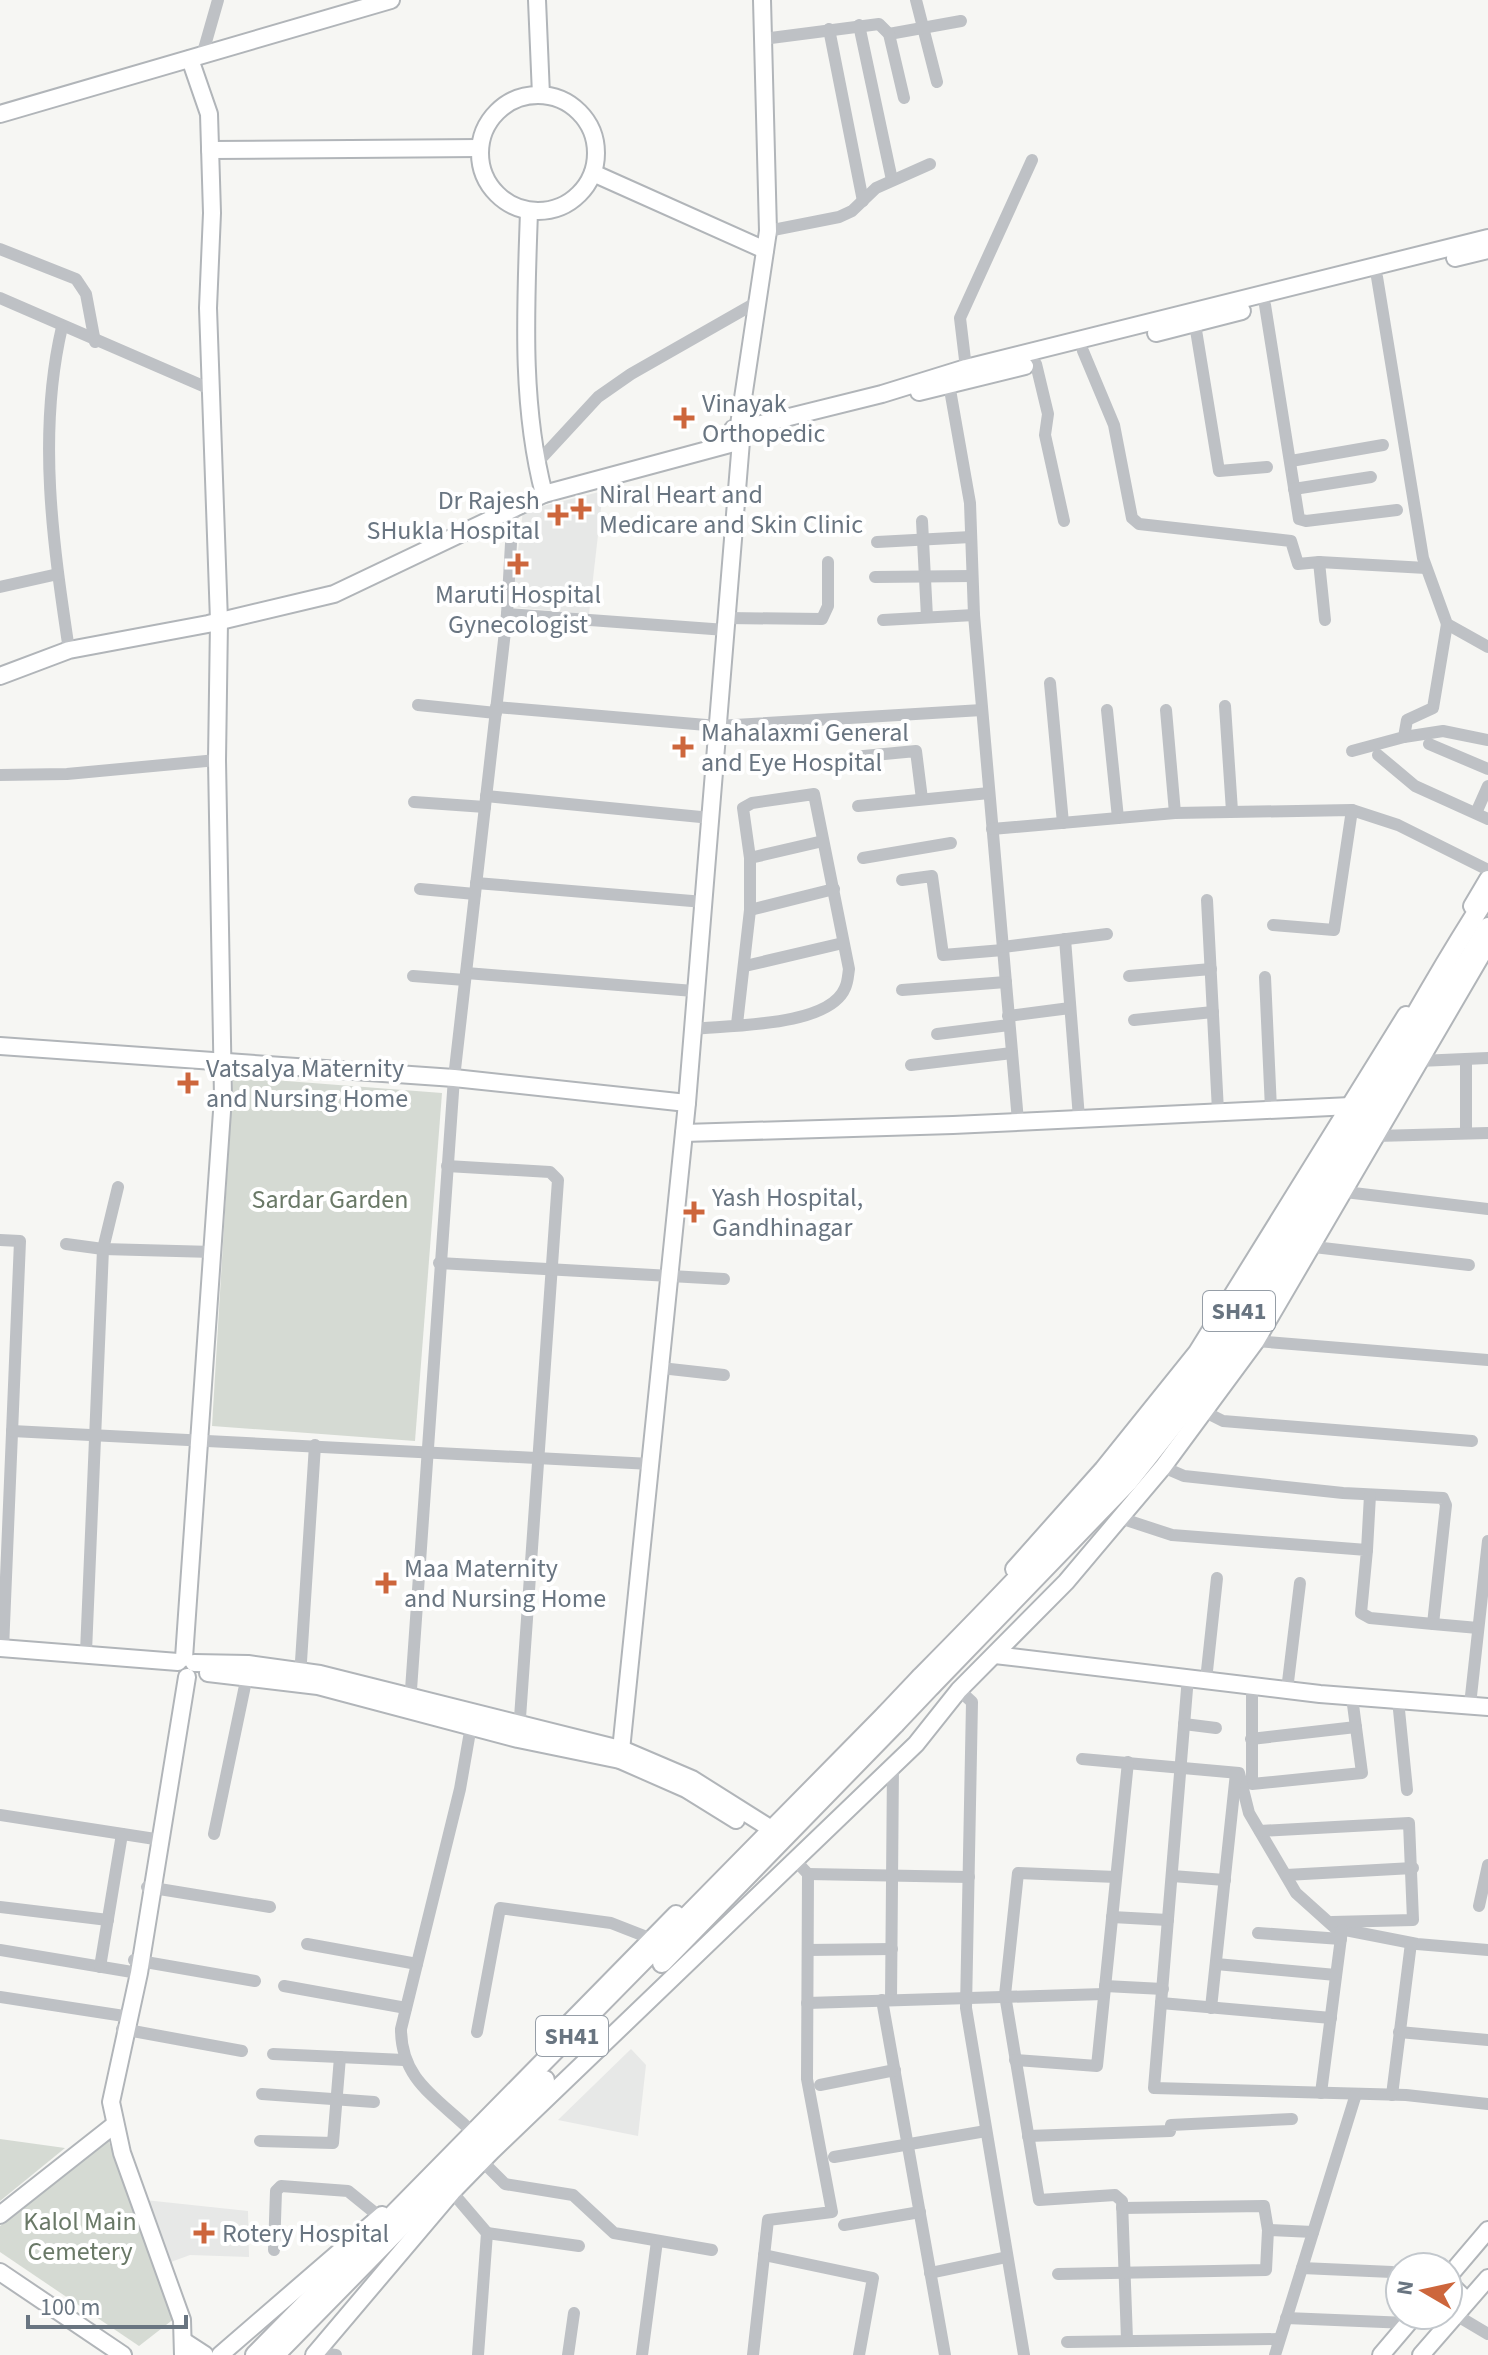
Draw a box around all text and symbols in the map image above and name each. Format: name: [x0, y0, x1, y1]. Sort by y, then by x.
place label: Vinayak Orthopedic: [702, 385, 825, 452]
marker: Vinayak Orthopedic: [673, 407, 695, 429]
place label: Niral Heart and Medicare and Skin Clinic: [599, 476, 863, 543]
place label: Dr Rajesh SHukla Hospital: [367, 482, 540, 549]
marker: Niral Heart and Medicare and Skin Clinic: [570, 498, 592, 520]
marker: Dr Rajesh SHukla Hospital: [547, 504, 569, 526]
marker: Maruti Hospital Gynecologist: [507, 553, 529, 575]
place label: Maruti Hospital Gynecologist: [435, 576, 601, 643]
place label: Mahalaxmi General and Eye Hospital: [701, 714, 909, 781]
marker: Mahalaxmi General and Eye Hospital: [672, 736, 694, 758]
place label: Vatsalya Maternity and Nursing Home: [206, 1050, 408, 1117]
marker: Vatsalya Maternity and Nursing Home: [177, 1072, 199, 1094]
place label: Yash Hospital, Gandhinagar: [711, 1179, 863, 1246]
park label: Sardar Garden: [252, 1181, 408, 1218]
marker: Yash Hospital, Gandhinagar: [683, 1201, 705, 1223]
road number: SH41: [1203, 1291, 1275, 1331]
place label: Maa Maternity and Nursing Home: [404, 1550, 606, 1617]
marker: Maa Maternity and Nursing Home: [375, 1572, 397, 1594]
road number: SH41: [536, 2016, 608, 2056]
park label: Kalol Main Cemetery: [23, 2203, 137, 2270]
place label: Rotery Hospital: [222, 2215, 389, 2252]
marker: Rotery Hospital: [193, 2222, 215, 2244]
north arrow: [1384, 2251, 1464, 2331]
text: N: [1388, 2278, 1422, 2298]
scale bar: [28, 2279, 186, 2329]
text: 100 m: [40, 2290, 100, 2325]

